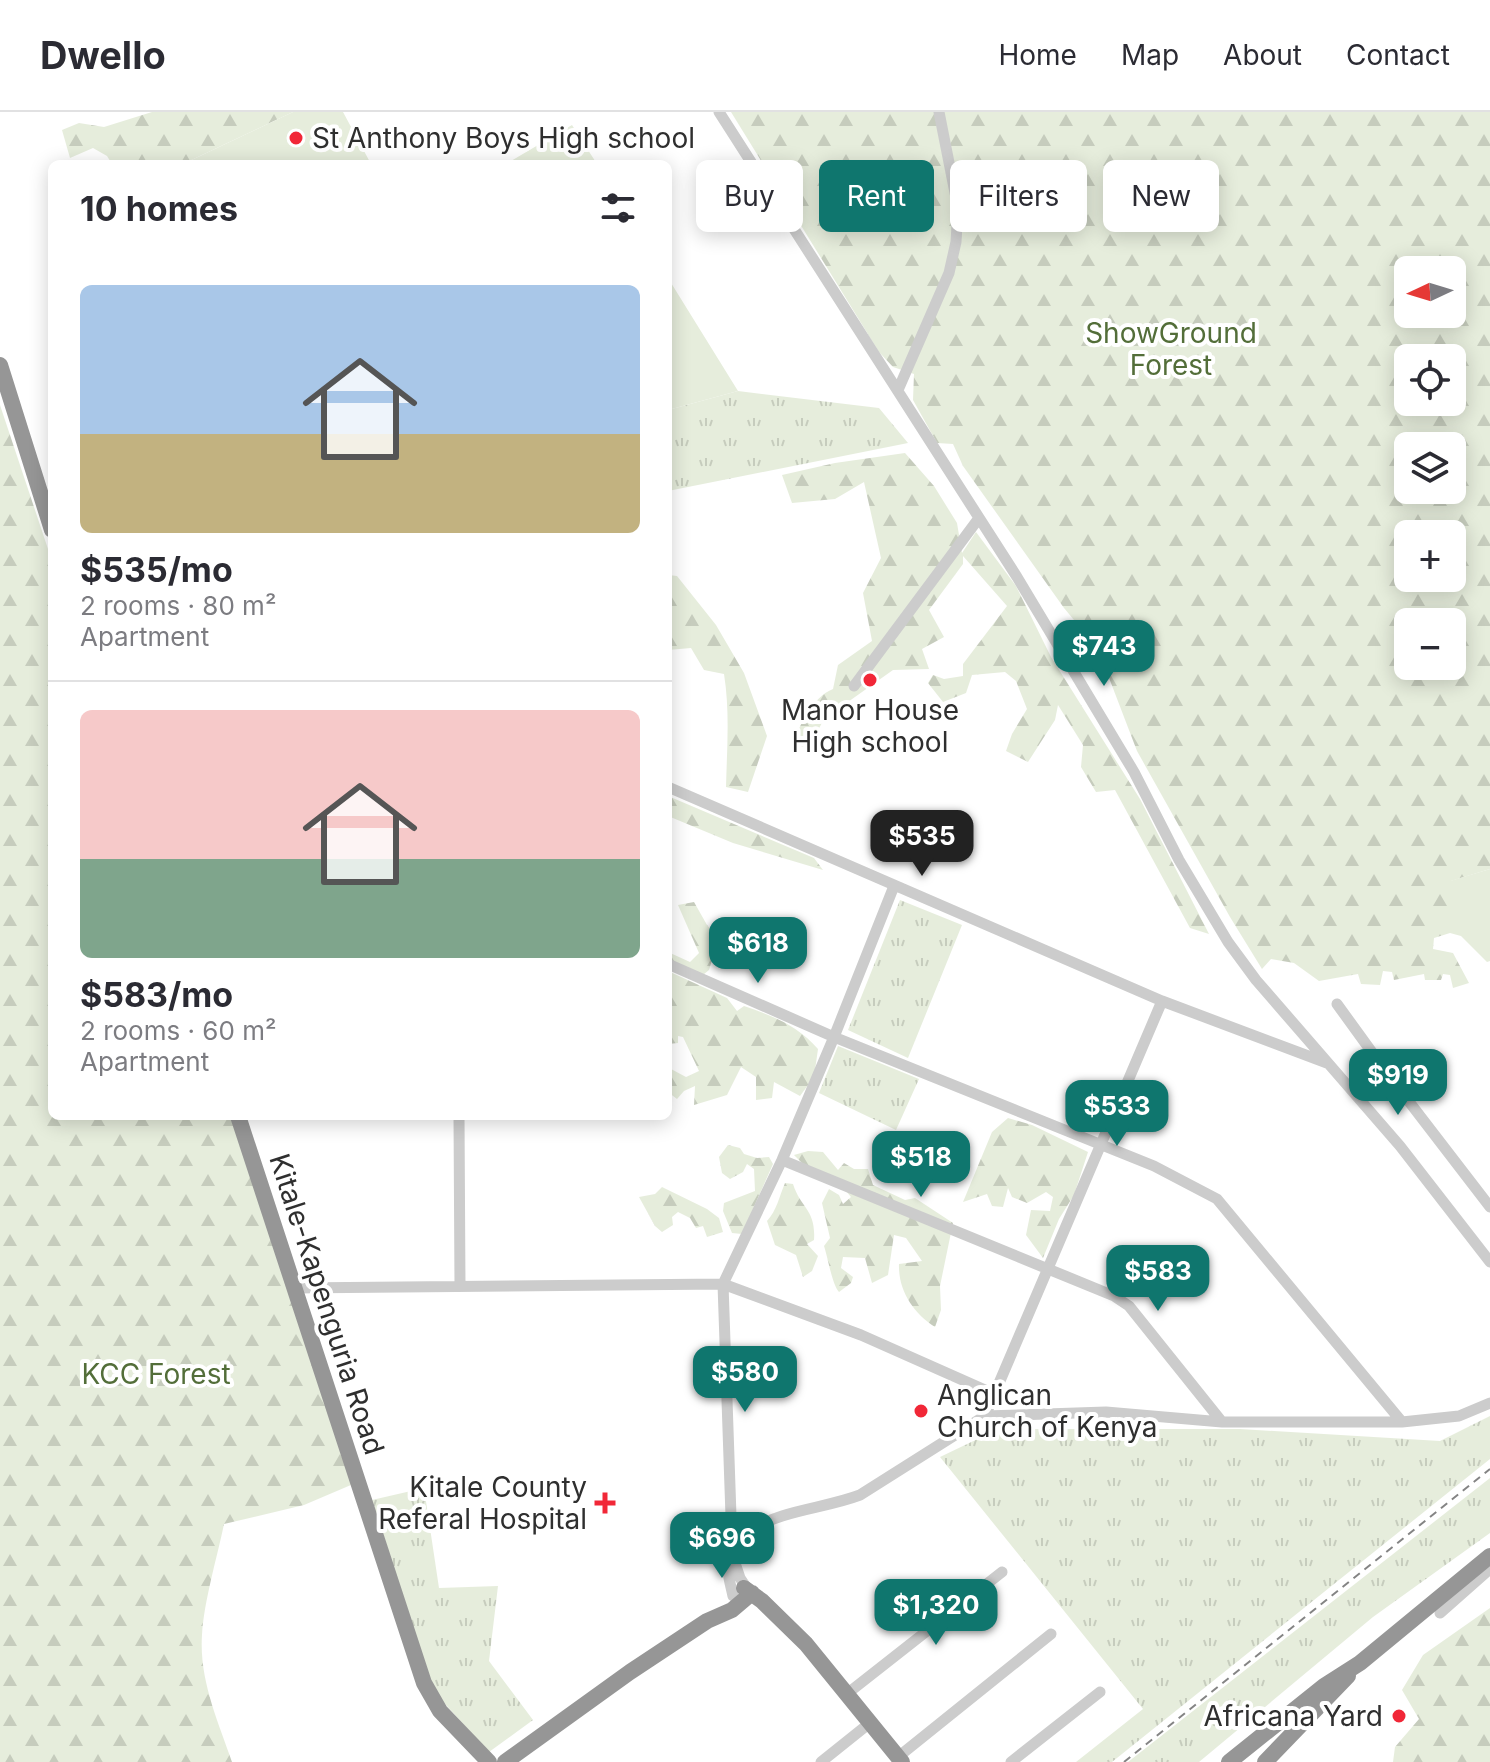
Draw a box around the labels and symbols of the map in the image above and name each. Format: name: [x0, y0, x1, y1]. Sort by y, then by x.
place label: St Anthony Boys High school: [312, 121, 695, 155]
marker: St Anthony Boys High school: [287, 129, 305, 147]
north arrow: [1394, 256, 1466, 328]
park label: ShowGround Forest: [1085, 316, 1257, 382]
pin: $743: [1057, 620, 1151, 688]
marker: Manor House High school: [861, 671, 879, 689]
place label: Manor House High school: [781, 693, 959, 759]
pin: $535: [875, 810, 969, 878]
pin: $618: [711, 917, 805, 985]
pin: $919: [1351, 1049, 1445, 1117]
pin: $533: [1070, 1080, 1164, 1148]
pin: $518: [874, 1131, 968, 1199]
street label: Kitale-Kapenguria Road: [262, 1149, 392, 1459]
pin: $583: [1111, 1245, 1205, 1313]
pin: $580: [698, 1346, 792, 1414]
park label: KCC Forest: [81, 1357, 231, 1391]
place label: Anglican Church of Kenya: [937, 1378, 1158, 1444]
marker: Anglican Church of Kenya: [912, 1402, 930, 1420]
place label: Kitale County Referal Hospital: [378, 1470, 587, 1536]
marker: Kitale County Referal Hospital: [594, 1492, 616, 1514]
pin: $696: [675, 1512, 769, 1580]
pin: $1,320: [871, 1579, 1001, 1647]
place label: Africana Yard: [1203, 1699, 1383, 1733]
marker: Africana Yard: [1390, 1707, 1408, 1725]

